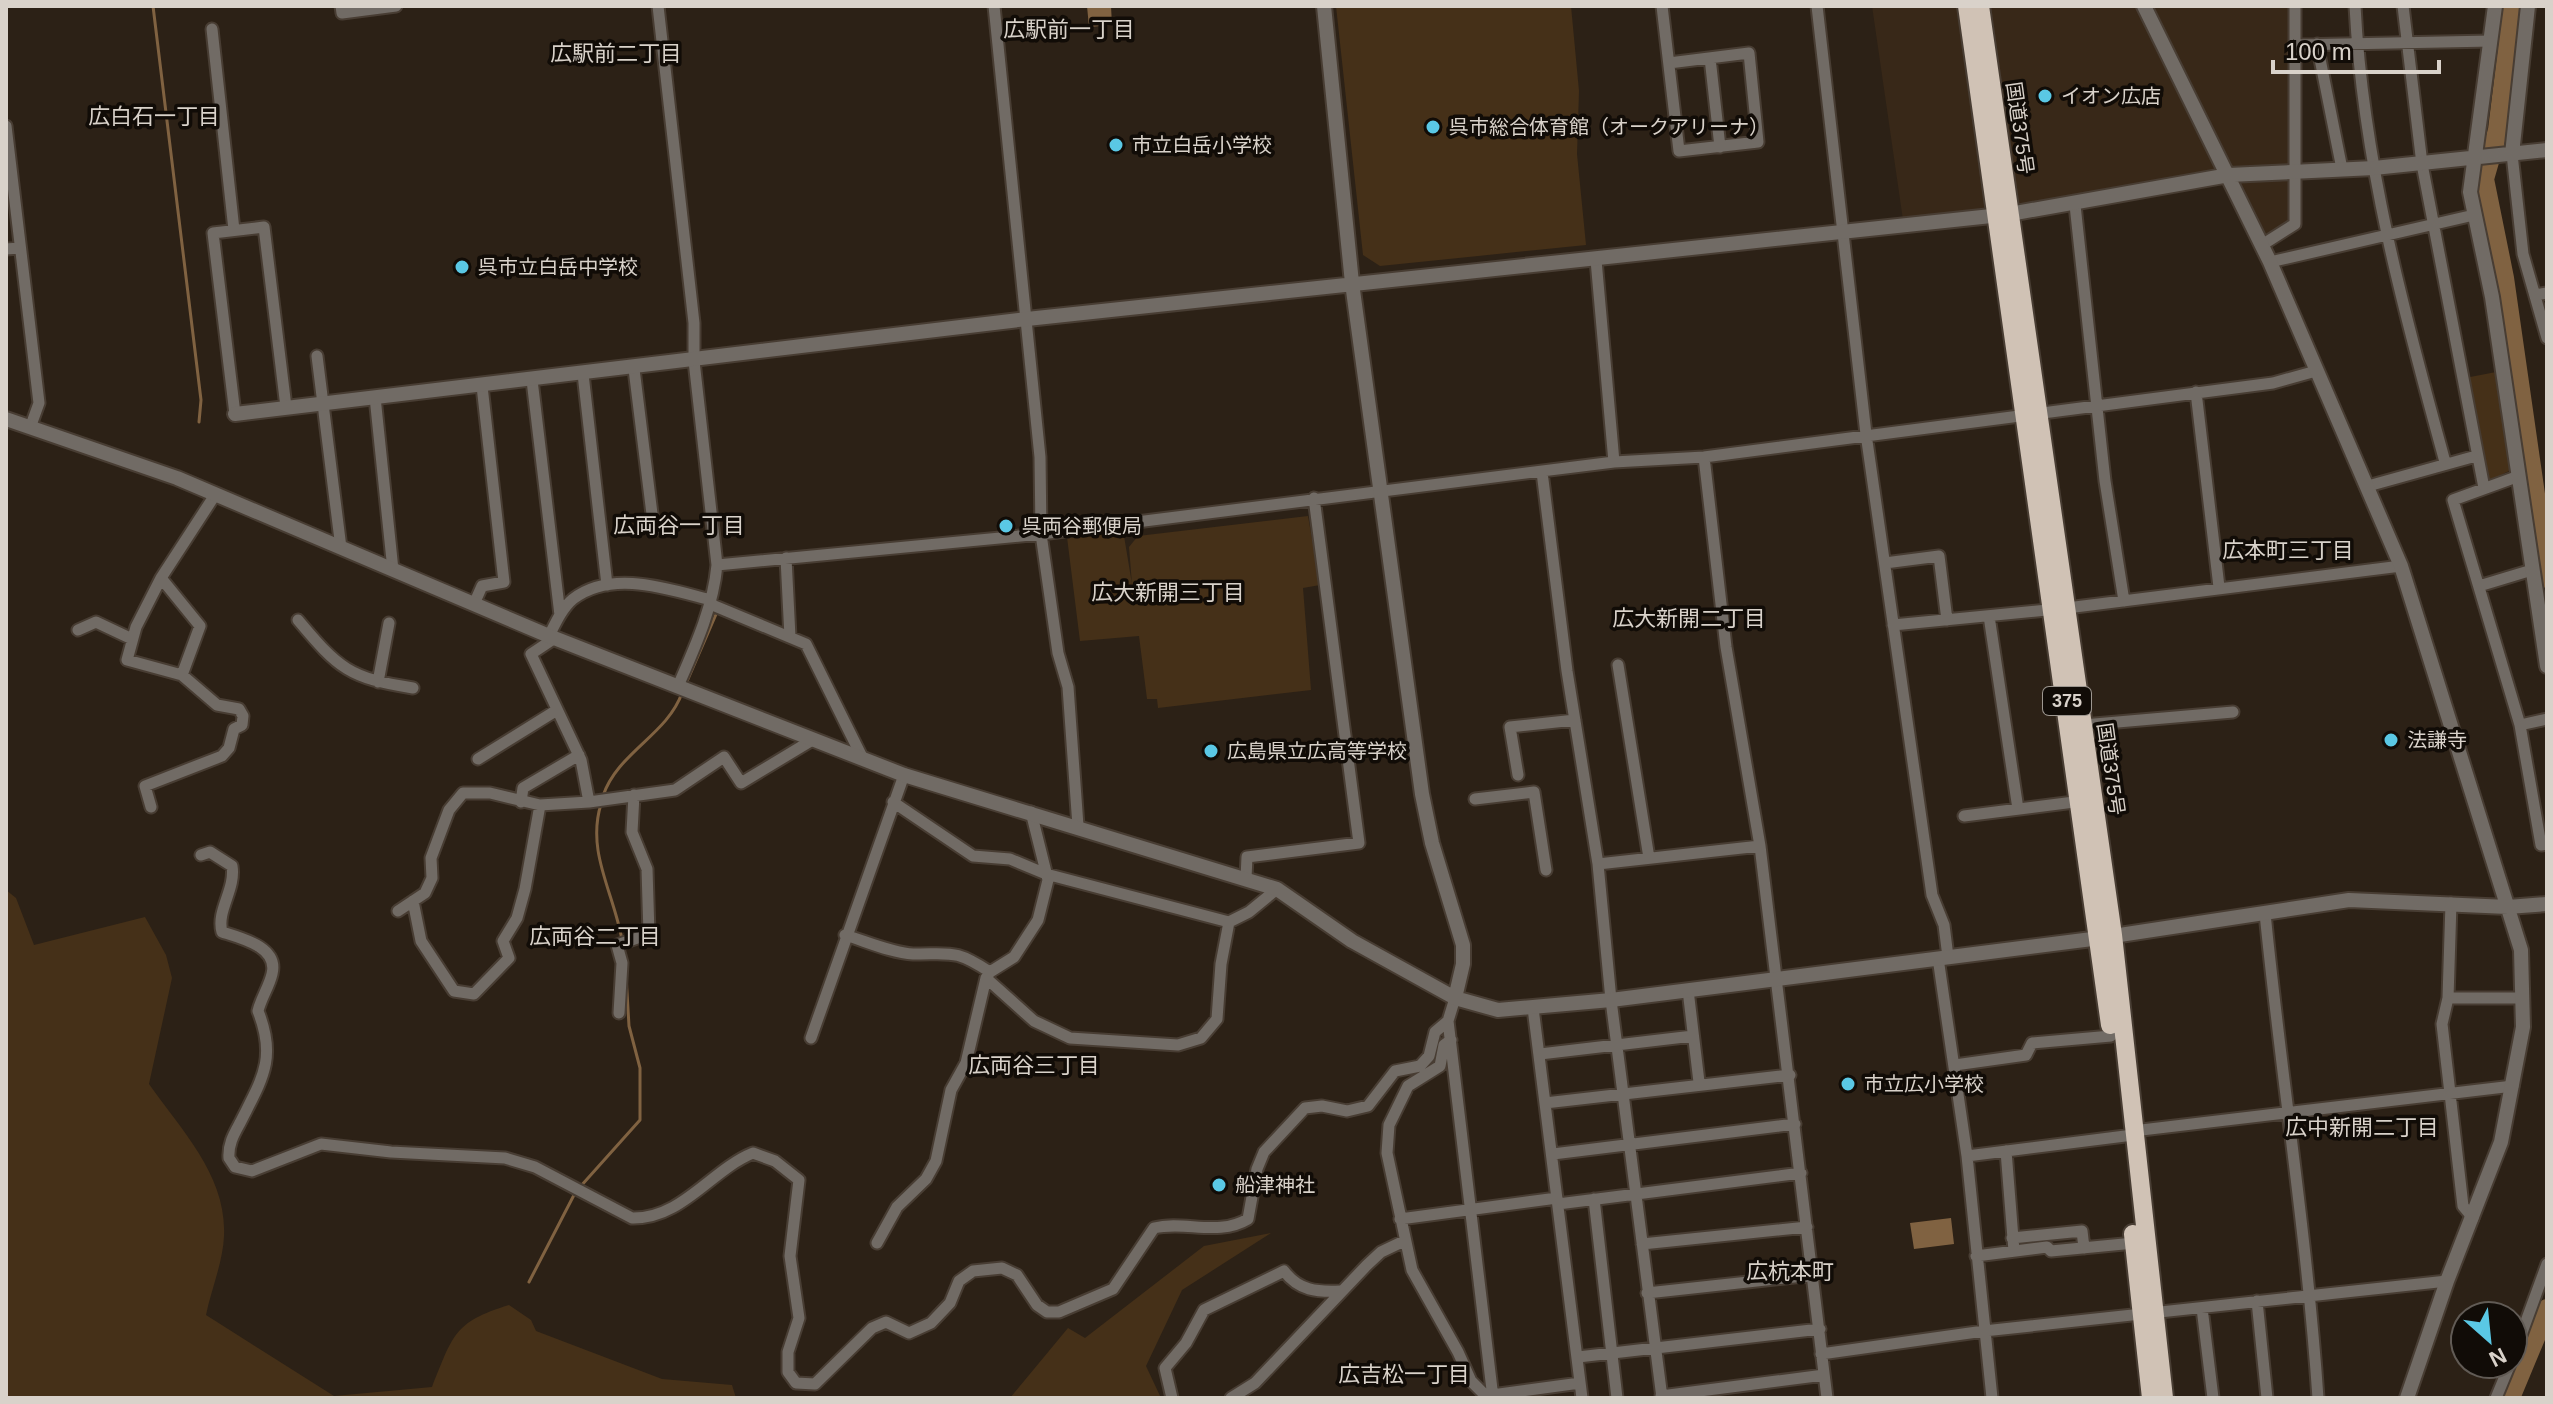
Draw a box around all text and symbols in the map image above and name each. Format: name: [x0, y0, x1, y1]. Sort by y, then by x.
district label: 広駅前一丁目: [1003, 17, 1135, 42]
scale bar: [2273, 24, 2439, 74]
text: 100 m: [2285, 38, 2352, 65]
district label: 広駅前二丁目: [550, 41, 682, 66]
street label: 国道375号: [2003, 80, 2037, 176]
place label: イオン広店: [2061, 85, 2161, 107]
marker: イオン広店: [2036, 87, 2054, 105]
district label: 広白石一丁目: [88, 104, 220, 129]
place label: 呉市総合体育館（オークアリーナ）: [1449, 116, 1769, 138]
marker: 呉市総合体育館（オークアリーナ）: [1424, 118, 1442, 136]
place label: 市立白岳小学校: [1132, 134, 1272, 156]
marker: 市立白岳小学校: [1107, 136, 1125, 154]
place label: 呉市立白岳中学校: [478, 256, 638, 278]
marker: 呉市立白岳中学校: [453, 258, 471, 276]
district label: 広両谷一丁目: [613, 513, 745, 538]
place label: 呉両谷郵便局: [1022, 515, 1142, 537]
marker: 呉両谷郵便局: [997, 517, 1015, 535]
district label: 広本町三丁目: [2222, 538, 2354, 563]
district label: 広大新開三丁目: [1091, 580, 1245, 605]
district label: 広大新開二丁目: [1612, 606, 1766, 631]
road number: 375: [2043, 687, 2091, 715]
street label: 国道375号: [2094, 721, 2128, 817]
place label: 法謙寺: [2407, 729, 2467, 751]
marker: 法謙寺: [2382, 731, 2400, 749]
place label: 広島県立広高等学校: [1227, 740, 1407, 762]
marker: 広島県立広高等学校: [1202, 742, 1220, 760]
district label: 広両谷二丁目: [529, 924, 661, 949]
district label: 広両谷三丁目: [968, 1053, 1100, 1078]
place label: 市立広小学校: [1864, 1073, 1984, 1095]
marker: 市立広小学校: [1839, 1075, 1857, 1093]
district label: 広中新開二丁目: [2285, 1115, 2439, 1140]
place label: 船津神社: [1235, 1174, 1315, 1196]
marker: 船津神社: [1210, 1176, 1228, 1194]
district label: 広杭本町: [1746, 1259, 1834, 1284]
north arrow: [2449, 1300, 2529, 1380]
text: N: [2485, 1343, 2511, 1372]
district label: 広吉松一丁目: [1338, 1362, 1470, 1387]

